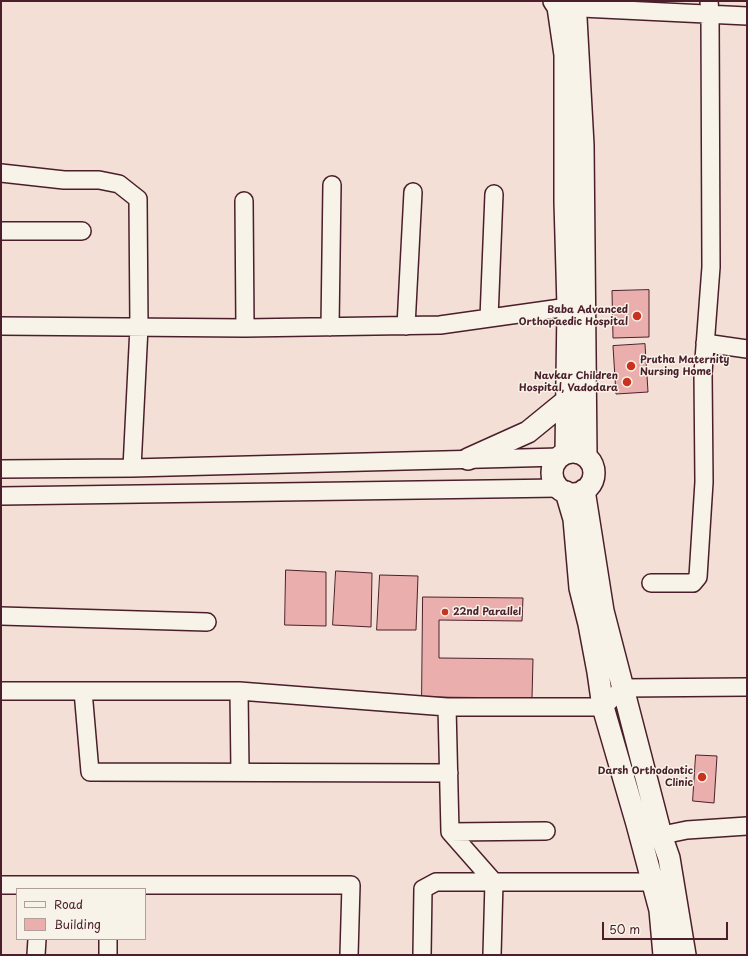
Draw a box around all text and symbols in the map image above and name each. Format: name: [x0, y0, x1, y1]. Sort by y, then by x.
place label: Baba Advanced Orthopaedic Hospital: [519, 304, 628, 328]
marker: Baba Advanced Orthopaedic Hospital: [631, 310, 643, 322]
place label: Prutha Maternity Nursing Home: [640, 354, 729, 378]
marker: Prutha Maternity Nursing Home: [625, 360, 637, 372]
place label: Navkar Children Hospital, Vadodara: [519, 370, 618, 394]
marker: Navkar Children Hospital, Vadodara: [621, 376, 633, 388]
place label: 22nd Parallel: [453, 606, 521, 618]
marker: 22nd Parallel: [440, 607, 450, 617]
place label: Darsh Orthodontic Clinic: [598, 765, 693, 788]
marker: Darsh Orthodontic Clinic: [696, 771, 708, 783]
legend: [16, 888, 146, 940]
text: Road: [54, 895, 83, 913]
scale bar: [604, 914, 730, 940]
text: Building: [54, 915, 101, 933]
text: 50 m: [609, 920, 640, 938]

